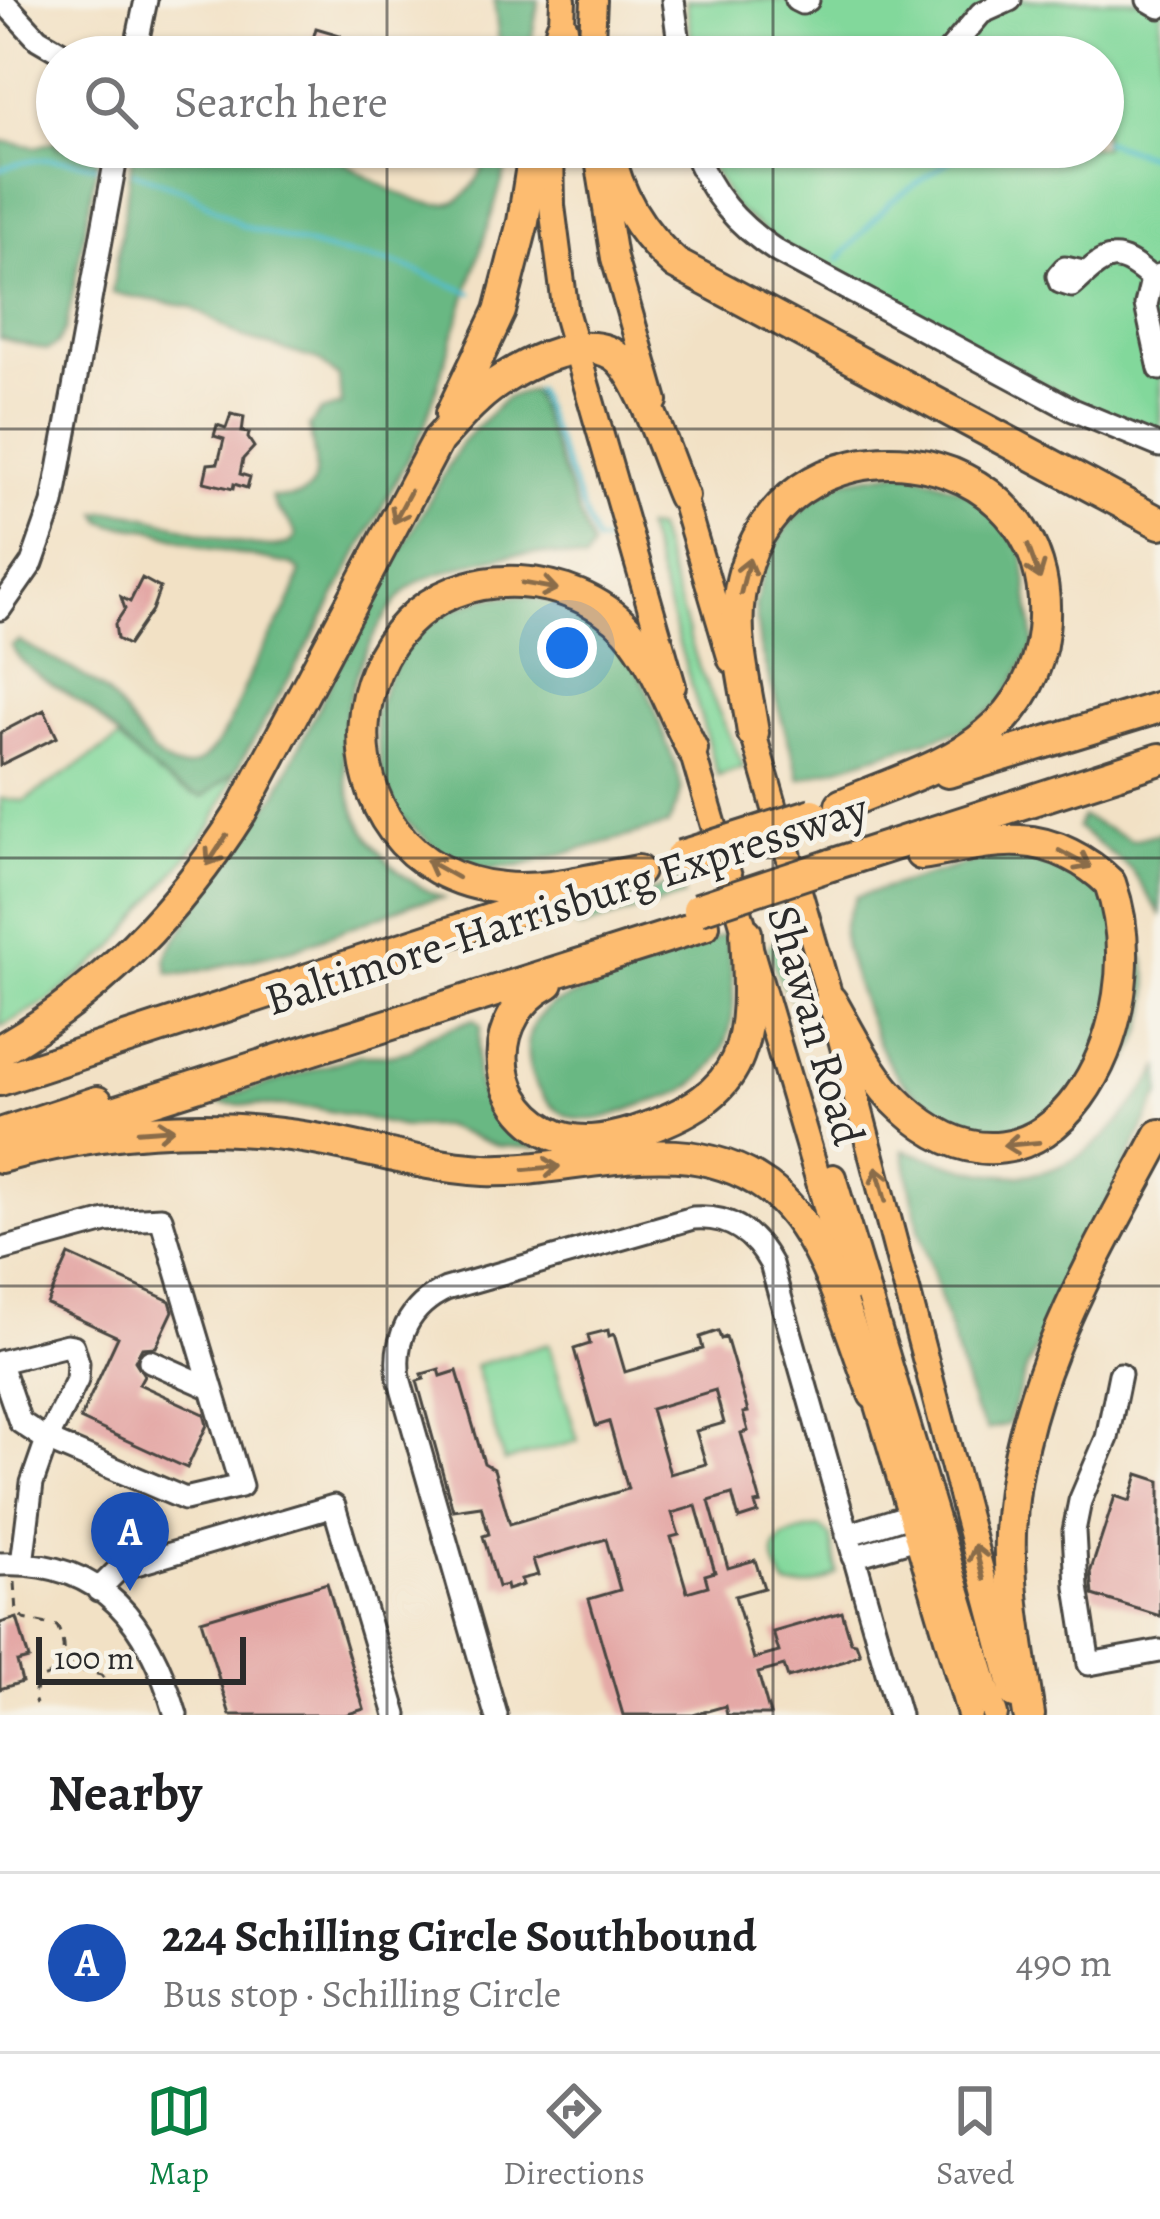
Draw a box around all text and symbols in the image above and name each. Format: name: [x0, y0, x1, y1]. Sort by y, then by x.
search box: [36, 36, 1124, 168]
icon: search: [78, 69, 144, 135]
text: Search here: [174, 71, 388, 133]
one-way arrow: [390, 489, 413, 524]
one-way arrow: [1025, 543, 1046, 580]
one-way arrow: [735, 557, 757, 595]
one-way arrow: [520, 575, 559, 598]
your location: [537, 618, 597, 678]
street label: Baltimore-Harrisburg Expressway: [257, 777, 876, 1031]
one-way arrow: [204, 833, 229, 867]
one-way arrow: [1057, 848, 1092, 871]
one-way arrow: [426, 857, 461, 880]
street label: Shawan Road: [752, 898, 880, 1153]
one-way arrow: [136, 1118, 175, 1141]
one-way arrow: [1002, 1133, 1041, 1156]
one-way arrow: [522, 1156, 561, 1179]
one-way arrow: [868, 1166, 890, 1204]
pin: A: [91, 1492, 169, 1591]
one-way arrow: [967, 1543, 989, 1581]
scale bar: [36, 1631, 246, 1684]
text: 100 m: [54, 1635, 134, 1680]
text: Nearby: [48, 1758, 202, 1828]
text: 224 Schilling Circle Southbound: [162, 1905, 757, 1967]
text: A: [75, 1936, 99, 1989]
text: 490 m: [1016, 1936, 1112, 1989]
text: Bus stop · Schilling Circle: [162, 1967, 561, 2020]
tab: Map: [146, 2078, 212, 2195]
tab: Directions: [503, 2078, 645, 2195]
tab: Saved: [936, 2078, 1014, 2195]

